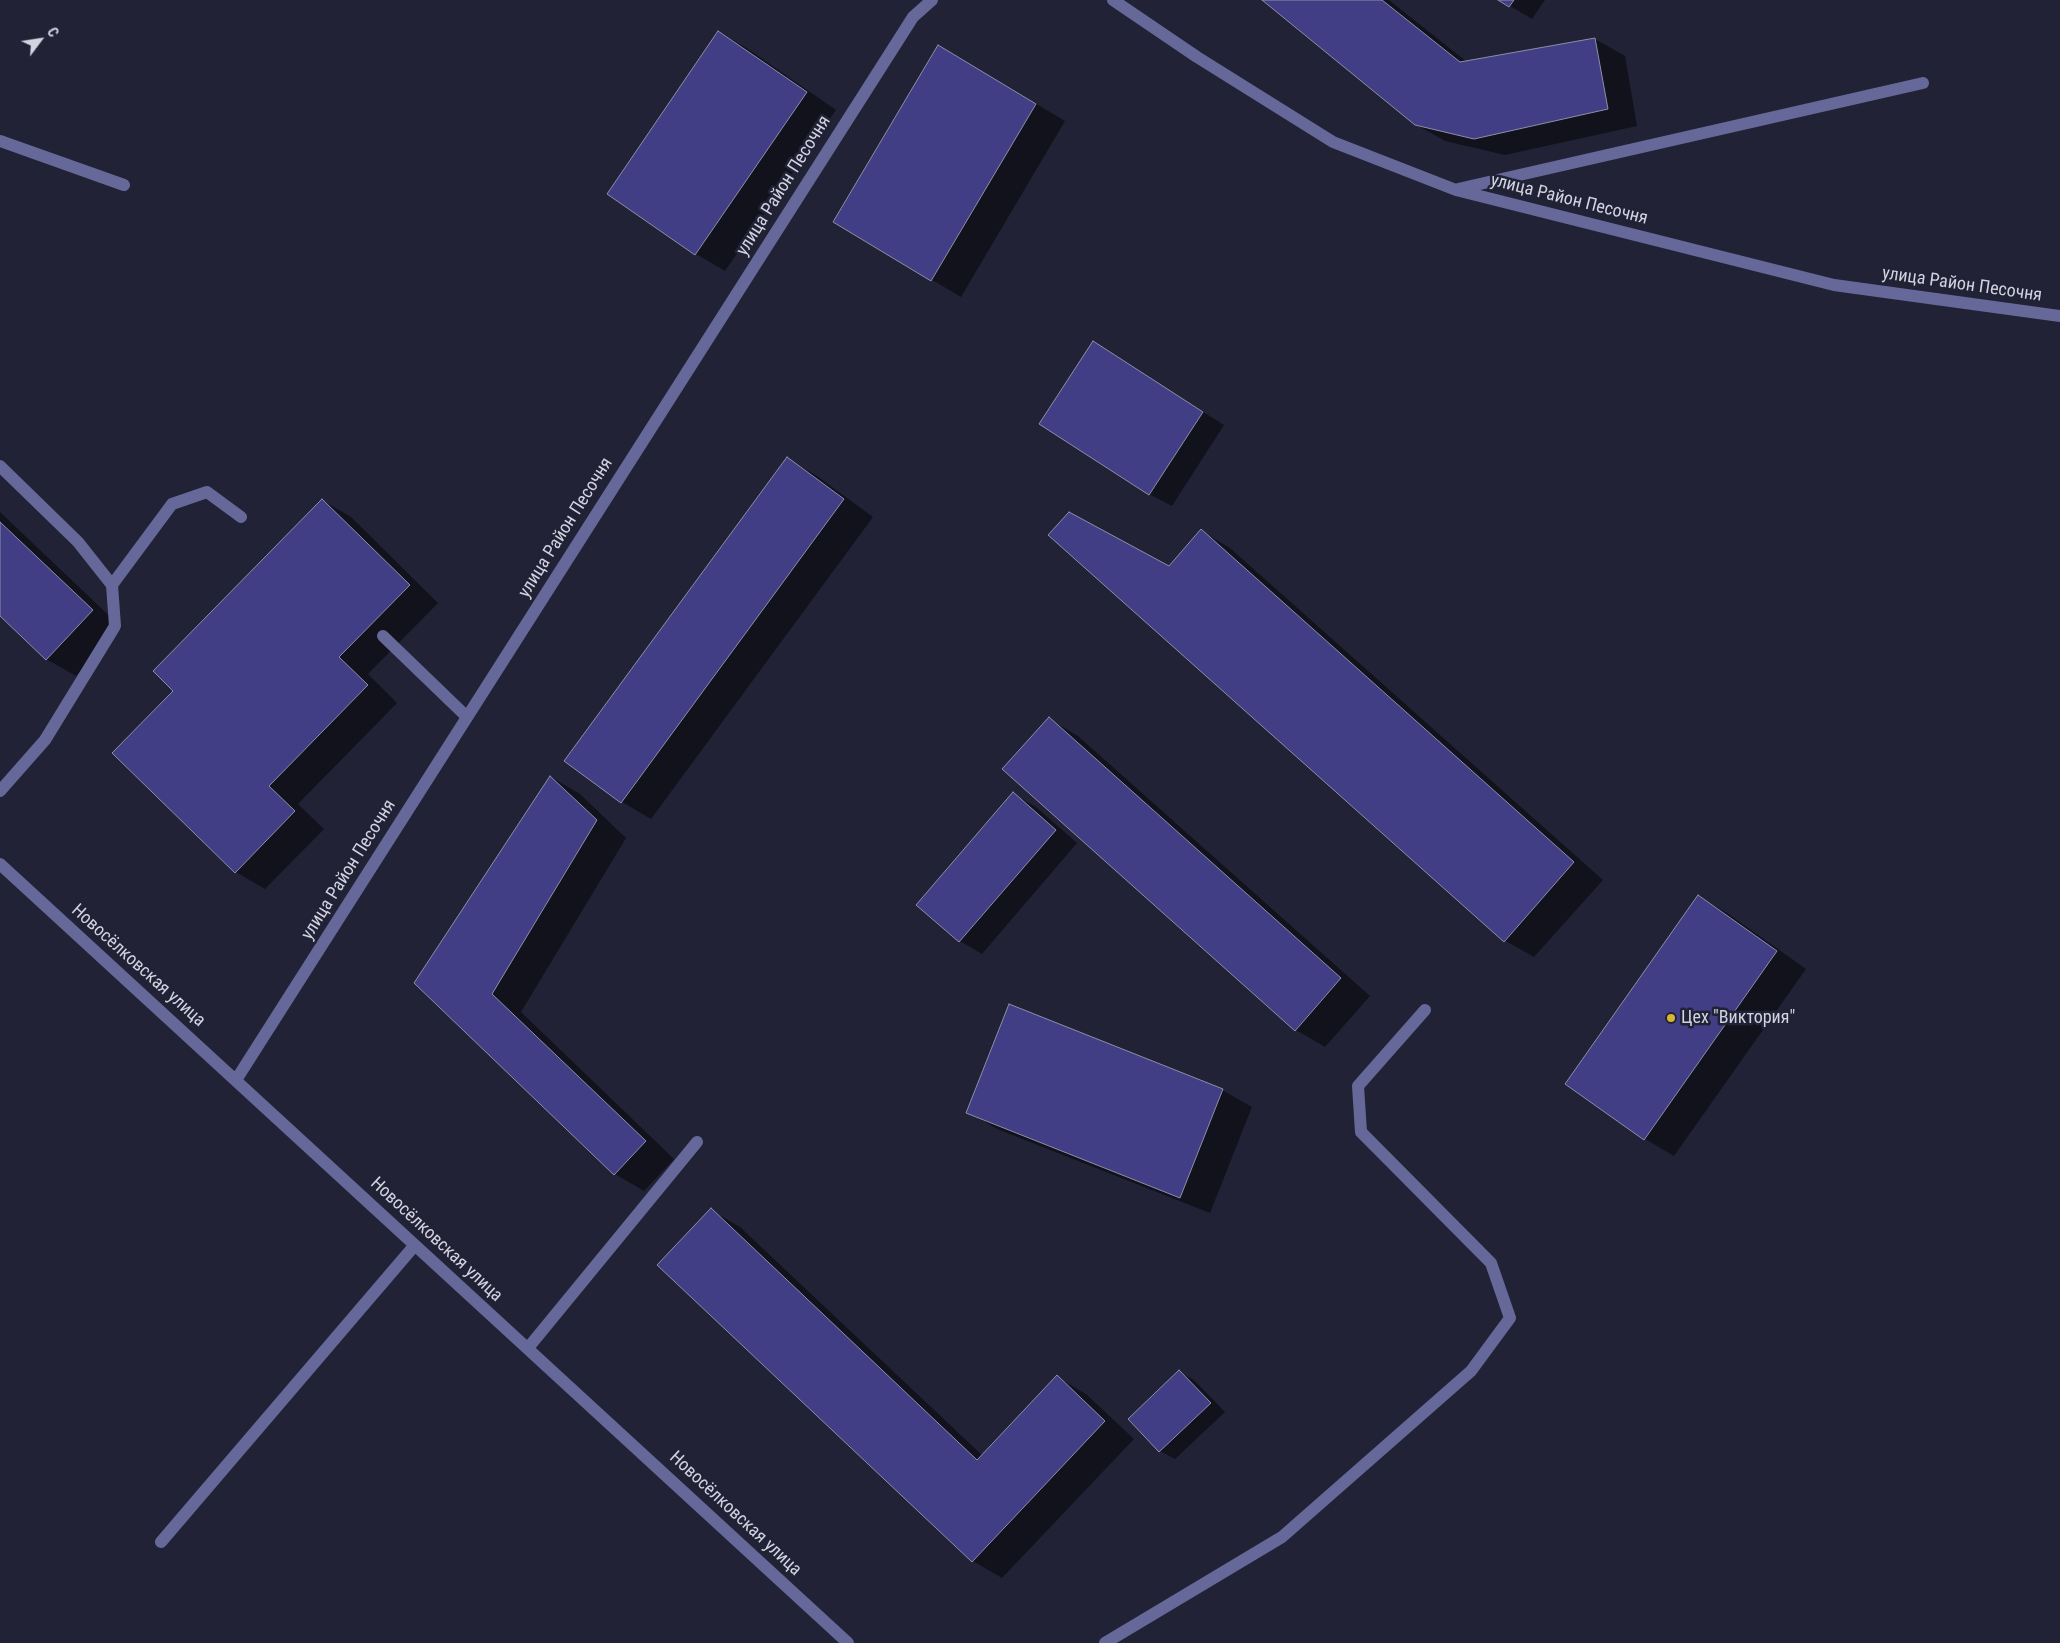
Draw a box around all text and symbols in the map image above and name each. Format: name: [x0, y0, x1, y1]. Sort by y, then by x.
north arrow: [15, 15, 65, 65]
text: С: [44, 25, 62, 40]
street label: улица Район Песочня: [732, 112, 836, 260]
street label: улица Район Песочня: [1488, 170, 1650, 230]
street label: улица Район Песочня: [1881, 263, 2043, 307]
street label: улица Район Песочня: [514, 454, 618, 602]
street label: улица Район Песочня: [297, 796, 401, 944]
street label: Новосёлковская улица: [67, 900, 209, 1032]
place label: Цех "Виктория": [1681, 1007, 1795, 1029]
marker: Цех "Виктория": [1665, 1012, 1677, 1024]
street label: Новосёлковская улица: [365, 1173, 507, 1307]
street label: Новосёлковская улица: [664, 1447, 806, 1581]

